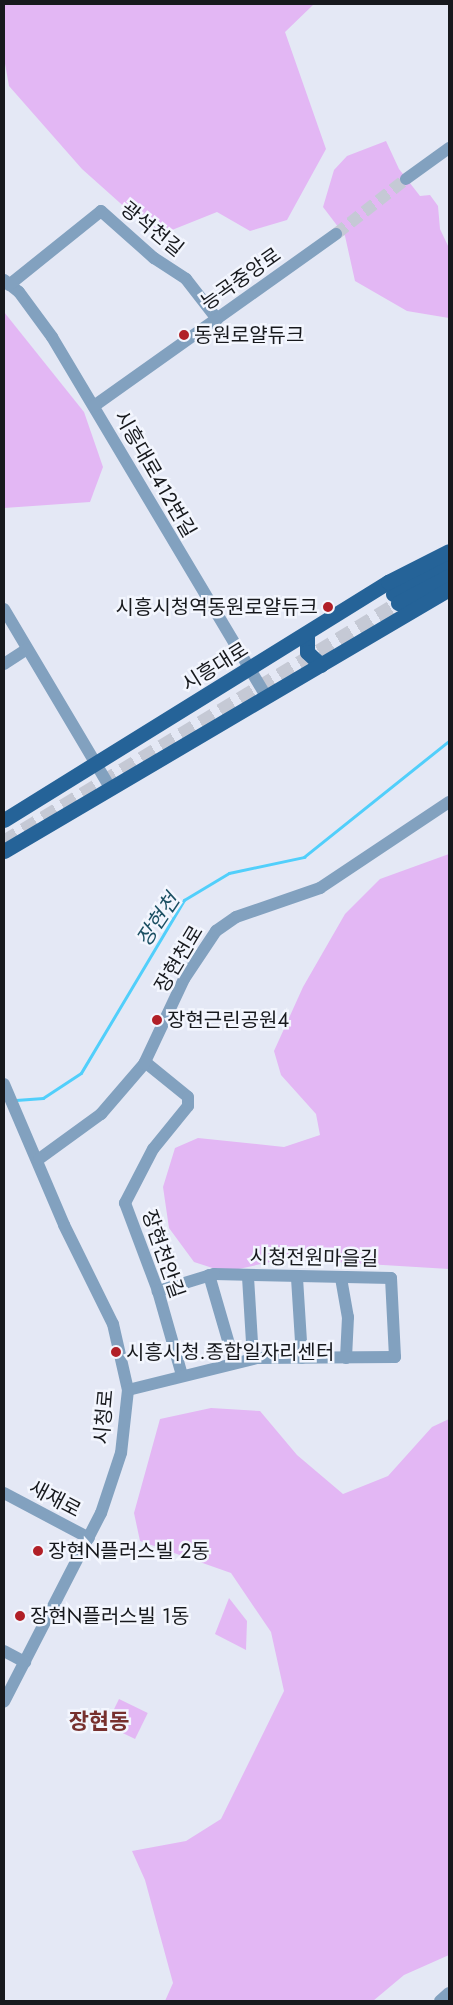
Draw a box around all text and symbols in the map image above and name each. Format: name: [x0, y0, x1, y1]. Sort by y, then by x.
street label: 광석천길: [116, 197, 188, 261]
street label: 능곡중앙로: [196, 243, 286, 315]
place label: 동원로얄듀크: [194, 323, 304, 347]
marker: 동원로얄듀크: [178, 329, 190, 341]
street label: 시흥대로412번길: [109, 406, 201, 542]
place label: 시흥시청역동원로얄듀크: [116, 595, 318, 619]
marker: 시흥시청역동원로얄듀크: [322, 601, 334, 613]
street label: 시흥대로: [177, 637, 253, 697]
water label: 장현천: [131, 889, 185, 951]
street label: 장현천로: [150, 921, 208, 997]
place label: 장현근린공원4: [167, 1008, 289, 1032]
marker: 장현근린공원4: [151, 1014, 163, 1026]
street label: 장현천안길: [137, 1207, 189, 1301]
street label: 시청전원마을길: [249, 1245, 379, 1271]
place label: 시흥시청.종합일자리센터: [126, 1340, 334, 1364]
marker: 시흥시청.종합일자리센터: [110, 1346, 122, 1358]
street label: 시청로: [90, 1388, 118, 1446]
street label: 새재로: [25, 1475, 85, 1523]
place label: 장현N플러스빌 2동: [48, 1539, 210, 1563]
marker: 장현N플러스빌 2동: [32, 1545, 44, 1557]
place label: 장현N플러스빌 1동: [30, 1604, 189, 1628]
marker: 장현N플러스빌 1동: [14, 1610, 26, 1622]
district label: 장현동: [69, 1709, 129, 1735]

